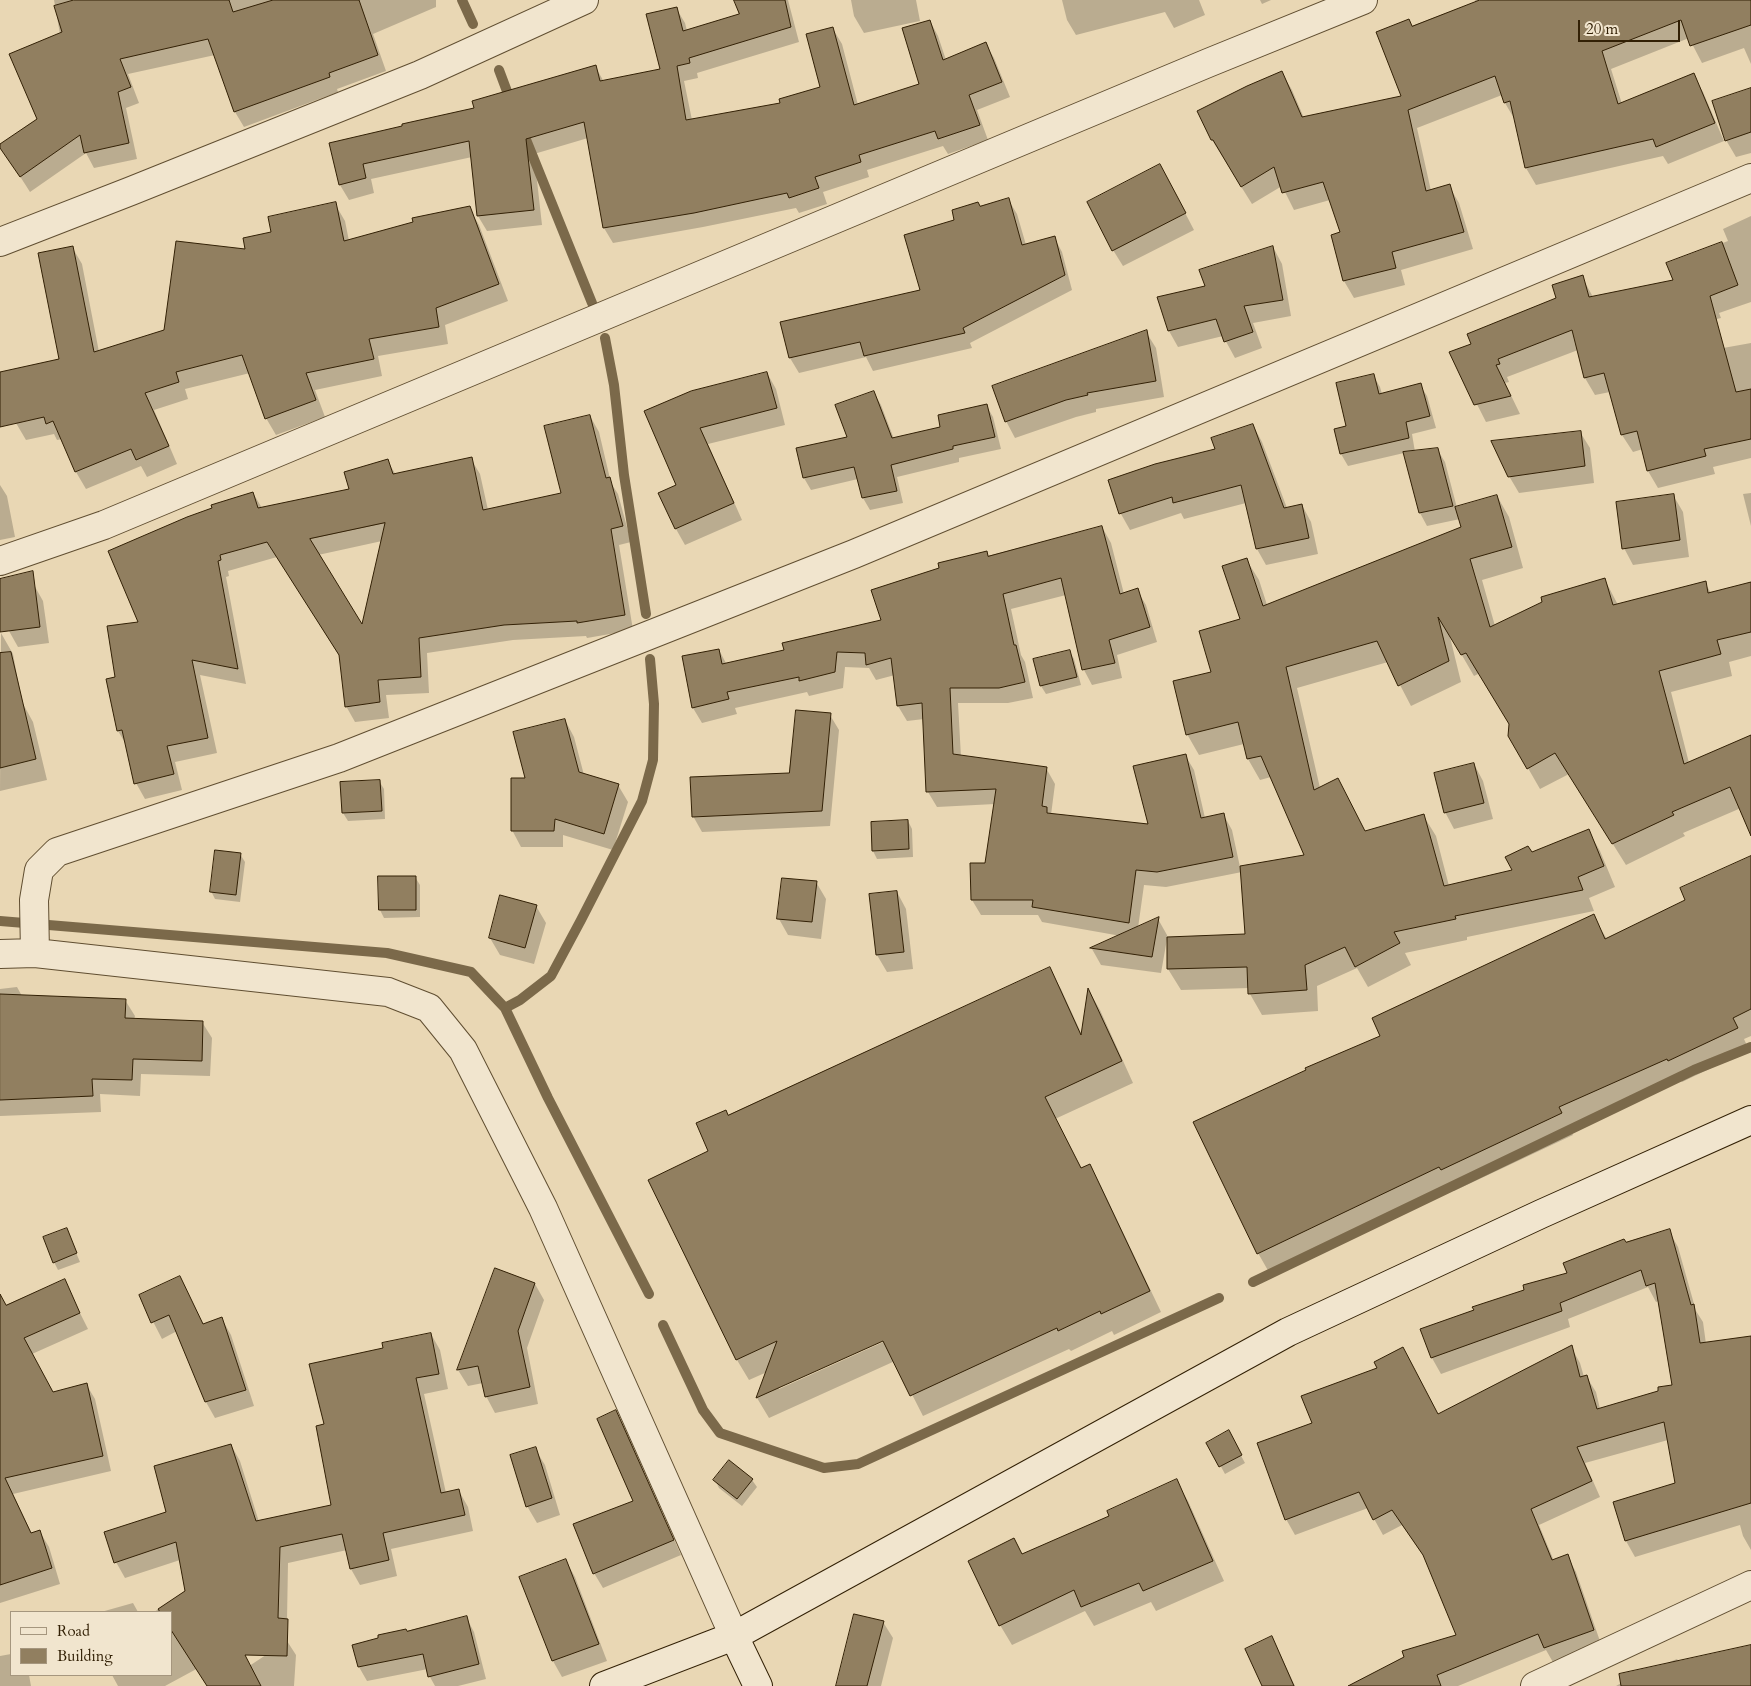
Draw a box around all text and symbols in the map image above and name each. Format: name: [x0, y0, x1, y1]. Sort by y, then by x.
scale bar: [1581, 10, 1684, 42]
text: 20 m: [1586, 19, 1618, 39]
legend: [10, 1611, 172, 1676]
text: Road: [57, 1621, 90, 1641]
text: Building: [57, 1646, 113, 1666]

